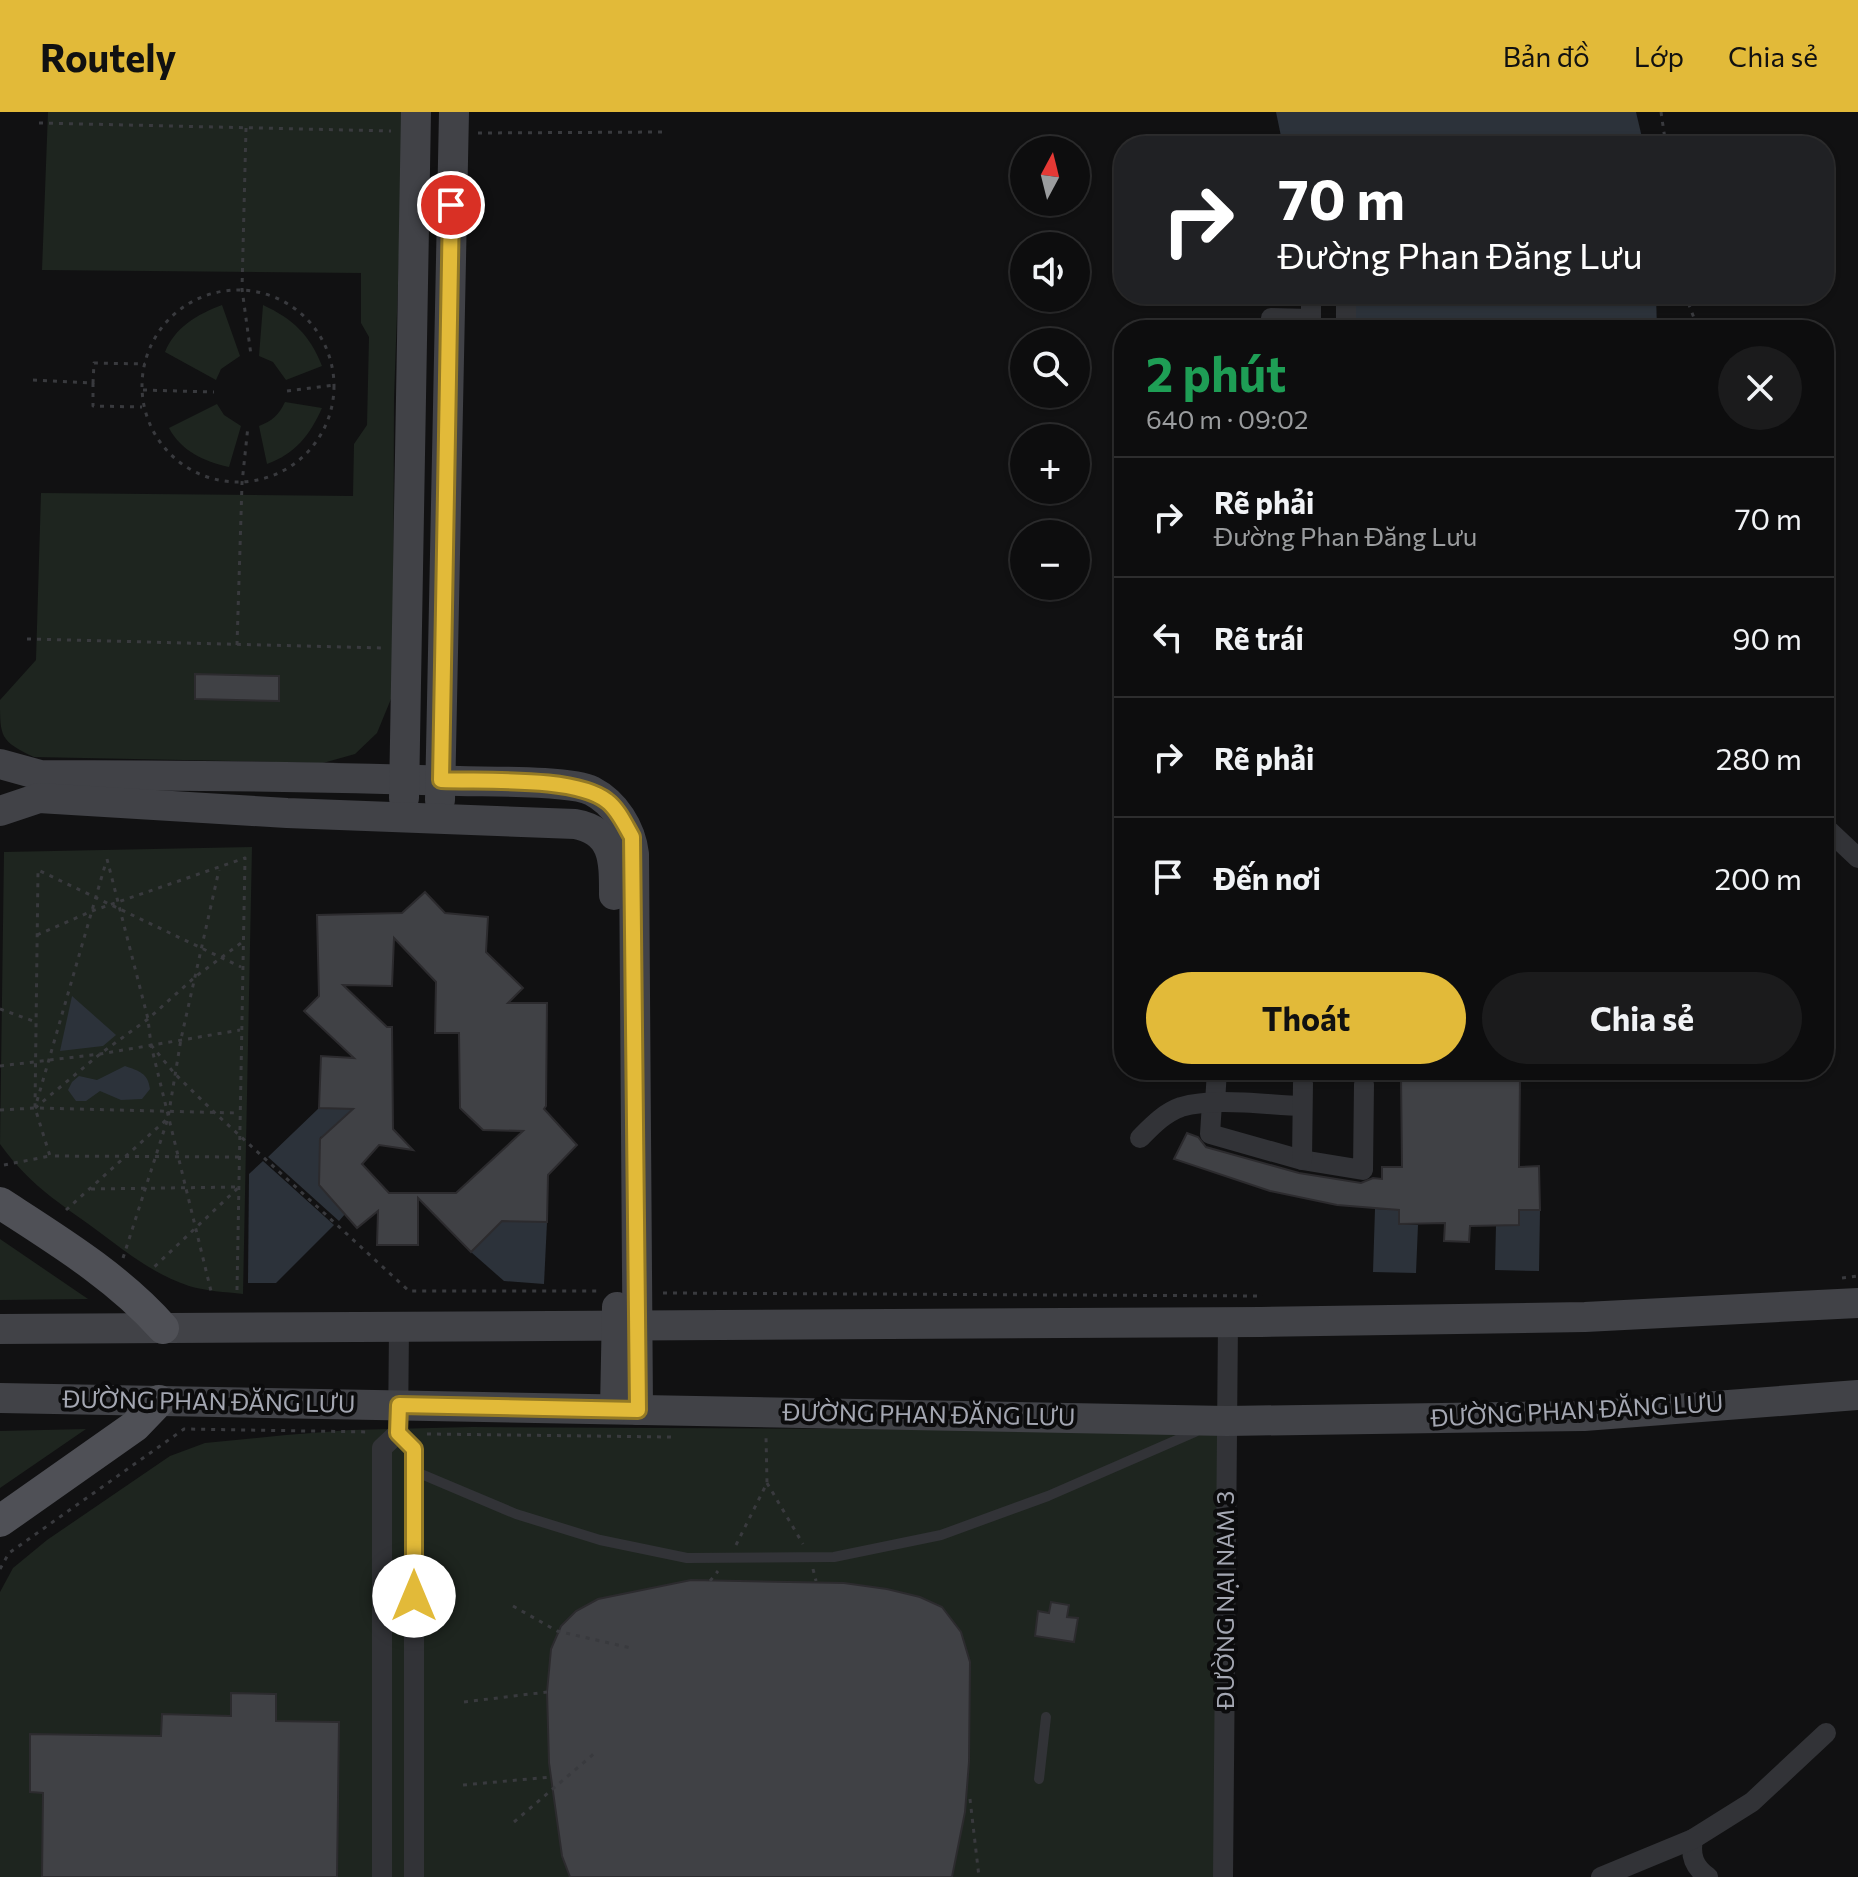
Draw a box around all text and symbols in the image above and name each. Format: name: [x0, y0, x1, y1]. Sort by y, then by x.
text: Routely: [40, 33, 176, 80]
text: Bản đồ: [1503, 39, 1590, 73]
text: Lớp: [1634, 39, 1684, 73]
text: Chia sẻ: [1728, 39, 1818, 73]
north arrow: [1010, 136, 1090, 216]
map controls: [1010, 136, 1090, 600]
text: 70 m: [1278, 163, 1405, 232]
icon: right: [1146, 168, 1250, 272]
pin: [417, 171, 485, 239]
icon: arrive: [429, 183, 473, 227]
button: sound: [1010, 232, 1090, 312]
text: Đường Phan Đăng Lưu: [1278, 232, 1643, 276]
button: search: [1010, 328, 1090, 408]
text: 2 phút: [1146, 343, 1286, 402]
button: close: [1718, 346, 1802, 430]
text: 640 m · 09:02: [1146, 403, 1308, 434]
button: +: [1010, 424, 1090, 504]
text: Rẽ phải: [1214, 483, 1314, 520]
icon: right: [1146, 495, 1190, 539]
text: 70 m: [1735, 499, 1802, 536]
button: −: [1010, 520, 1090, 600]
text: Đường Phan Đăng Lưu: [1214, 520, 1477, 551]
icon: left: [1146, 615, 1190, 659]
text: Rẽ trái: [1214, 619, 1304, 656]
text: 90 m: [1732, 619, 1802, 656]
icon: right: [1146, 735, 1190, 779]
text: Rẽ phải: [1214, 739, 1314, 776]
text: 280 m: [1716, 739, 1802, 776]
icon: arrive: [1146, 855, 1190, 899]
text: Đến nơi: [1214, 859, 1321, 896]
text: 200 m: [1714, 859, 1802, 896]
button: Thoát: [1146, 972, 1466, 1064]
button: Chia sẻ: [1482, 972, 1802, 1064]
street label: ĐƯỜNG PHAN ĐĂNG LƯU: [61, 1383, 356, 1418]
street label: ĐƯỜNG PHAN ĐĂNG LƯU: [1429, 1387, 1724, 1432]
street label: ĐƯỜNG PHAN ĐĂNG LƯU: [781, 1396, 1076, 1431]
street label: ĐƯỜNG NẠI NAM 3: [1210, 1491, 1239, 1710]
position arrow: [372, 1554, 456, 1638]

